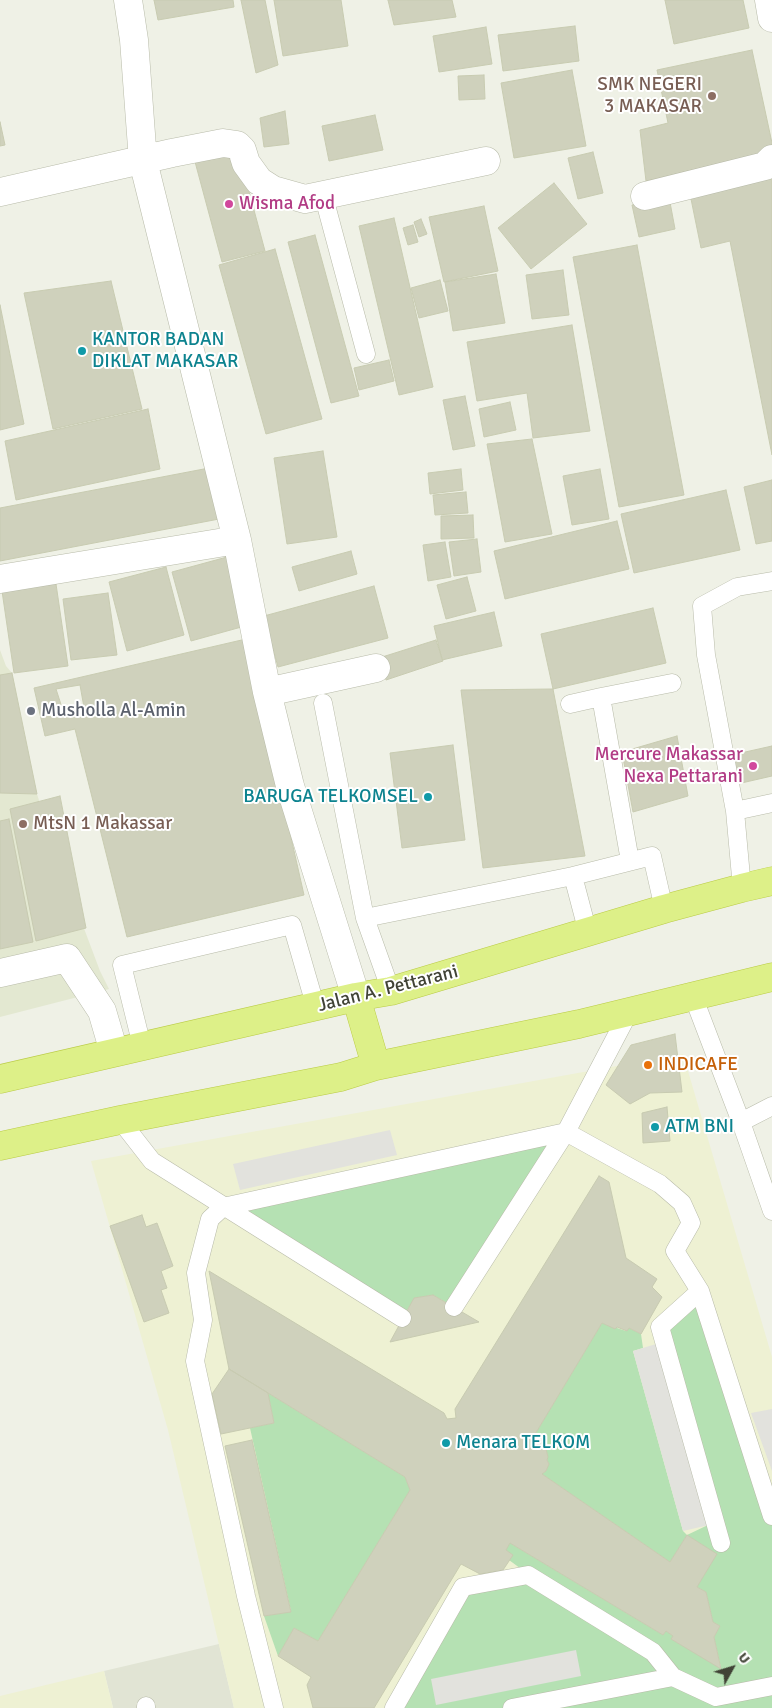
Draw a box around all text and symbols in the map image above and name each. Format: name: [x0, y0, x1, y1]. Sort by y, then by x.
place label: SMK NEGERI 3 MAKASAR: [597, 74, 702, 118]
marker: SMK NEGERI 3 MAKASAR: [706, 90, 718, 102]
place label: Wisma Afod: [239, 193, 335, 215]
marker: Wisma Afod: [223, 198, 235, 210]
place label: KANTOR BADAN DIKLAT MAKASAR: [92, 329, 238, 373]
marker: KANTOR BADAN DIKLAT MAKASAR: [76, 345, 88, 357]
place label: Musholla Al-Amin: [41, 700, 186, 722]
marker: Musholla Al-Amin: [25, 705, 37, 717]
place label: Mercure Makassar Nexa Pettarani: [594, 744, 743, 788]
marker: Mercure Makassar Nexa Pettarani: [747, 760, 759, 772]
place label: BARUGA TELKOMSEL: [243, 786, 418, 808]
marker: BARUGA TELKOMSEL: [422, 791, 434, 803]
place label: MtsN 1 Makassar: [33, 813, 172, 835]
marker: MtsN 1 Makassar: [17, 818, 29, 830]
street label: Jalan A. Pettarani: [316, 961, 460, 1017]
place label: INDICAFE: [658, 1054, 738, 1076]
marker: INDICAFE: [642, 1059, 654, 1071]
place label: ATM BNI: [665, 1116, 734, 1138]
marker: ATM BNI: [649, 1121, 661, 1133]
place label: Menara TELKOM: [456, 1432, 590, 1454]
marker: Menara TELKOM: [440, 1437, 452, 1449]
north arrow: [707, 1643, 757, 1693]
text: U: [734, 1649, 754, 1667]

